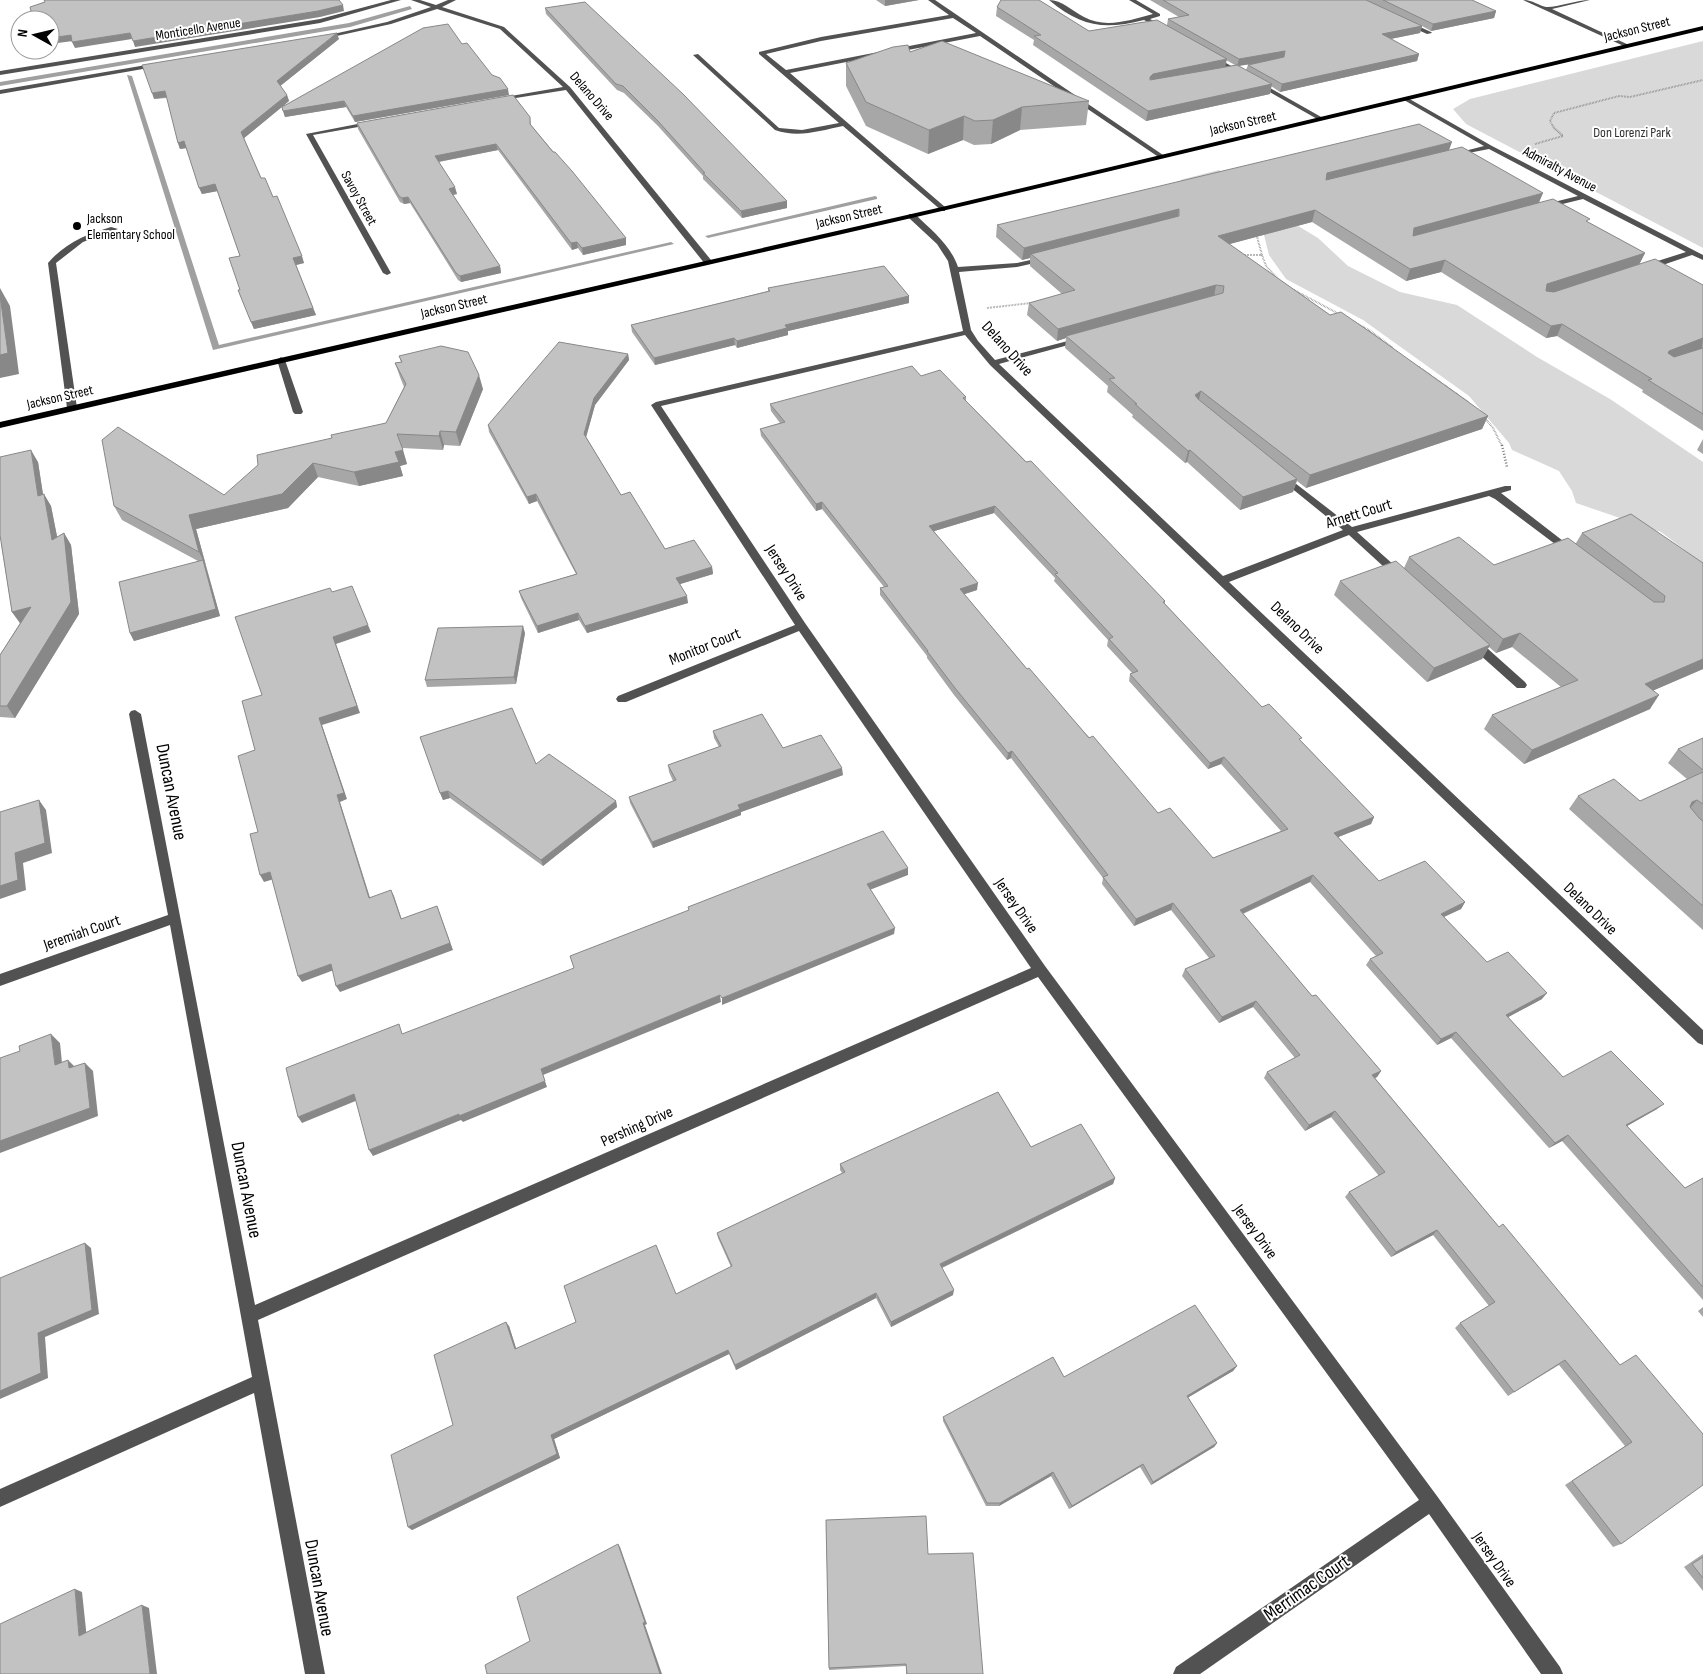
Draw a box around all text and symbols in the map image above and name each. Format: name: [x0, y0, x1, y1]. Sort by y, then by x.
north arrow: [10, 10, 60, 60]
street label: Jackson Street: [1601, 13, 1672, 46]
street label: Monticello Avenue: [154, 14, 242, 44]
text: N: [14, 28, 32, 38]
street label: Delano Drive: [566, 68, 618, 124]
street label: Jackson Street: [1207, 107, 1278, 139]
park label: Don Lorenzi Park: [1593, 124, 1671, 141]
street label: Admiralty Avenue: [1519, 142, 1600, 196]
street label: Savoy Street: [337, 168, 381, 228]
street label: Jackson Street: [813, 200, 884, 232]
place label: Jackson Elementary School: [86, 210, 175, 243]
marker: Jackson Elementary School: [71, 220, 83, 232]
street label: Jackson Street: [418, 290, 489, 322]
street label: Delano Drive: [977, 318, 1037, 380]
street label: Jackson Street: [24, 381, 95, 413]
street label: Arnett Court: [1323, 495, 1394, 533]
street label: Jersey Drive: [760, 541, 811, 605]
street label: Delano Drive: [1266, 598, 1328, 658]
street label: Monitor Court: [667, 624, 743, 670]
street label: Duncan Avenue: [150, 742, 192, 842]
street label: Jersey Drive: [990, 874, 1042, 937]
street label: Delano Drive: [1559, 879, 1621, 939]
street label: Jeremiah Court: [40, 911, 123, 955]
street label: Pershing Drive: [598, 1103, 676, 1151]
street label: Duncan Avenue: [225, 1140, 267, 1240]
street label: Jersey Drive: [1228, 1200, 1281, 1263]
street label: Jersey Drive: [1468, 1528, 1520, 1591]
street label: Duncan Avenue: [299, 1538, 339, 1638]
street label: Merrimac Court: [1260, 1550, 1355, 1626]

